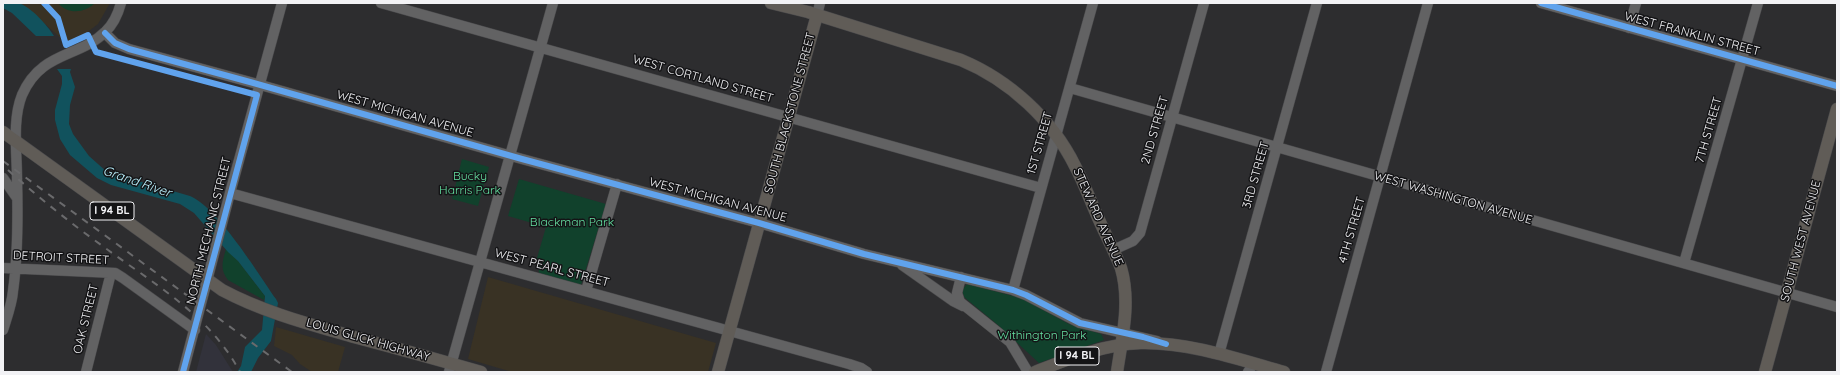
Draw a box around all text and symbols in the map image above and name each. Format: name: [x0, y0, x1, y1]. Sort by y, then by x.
street label: WEST FRANKLIN STREET: [1623, 9, 1761, 59]
street label: SOUTH BLACKSTONE STREET: [762, 31, 818, 195]
street label: WEST CORTLAND STREET: [631, 52, 775, 106]
street label: WEST MICHIGAN AVENUE: [335, 88, 475, 140]
street label: 2ND STREET: [1138, 94, 1172, 166]
street label: 7TH STREET: [1693, 95, 1725, 165]
street label: 1ST STREET: [1024, 110, 1056, 176]
street label: 3RD STREET: [1240, 140, 1272, 210]
street label: NORTH MECHANIC STREET: [184, 156, 234, 306]
water label: Grand River: [101, 163, 173, 201]
street label: STEWARD AVENUE: [1070, 166, 1126, 268]
park label: Bucky Harris Park: [439, 169, 501, 197]
street label: WEST WASHINGTON AVENUE: [1372, 169, 1534, 227]
street label: WEST MICHIGAN AVENUE: [648, 175, 788, 225]
street label: SOUTH WEST AVENUE: [1778, 179, 1824, 303]
street label: 4TH STREET: [1336, 195, 1368, 265]
road number: I 94 BL: [90, 202, 134, 220]
park label: Blackman Park: [530, 215, 614, 229]
street label: WEST PEARL STREET: [493, 246, 611, 290]
street label: DETROIT STREET: [13, 248, 109, 268]
street label: OAK STREET: [70, 283, 102, 355]
street label: LOUIS GLICK HIGHWAY: [305, 315, 431, 365]
park label: Withington Park: [998, 328, 1086, 342]
road number: I 94 BL: [1055, 347, 1099, 365]

